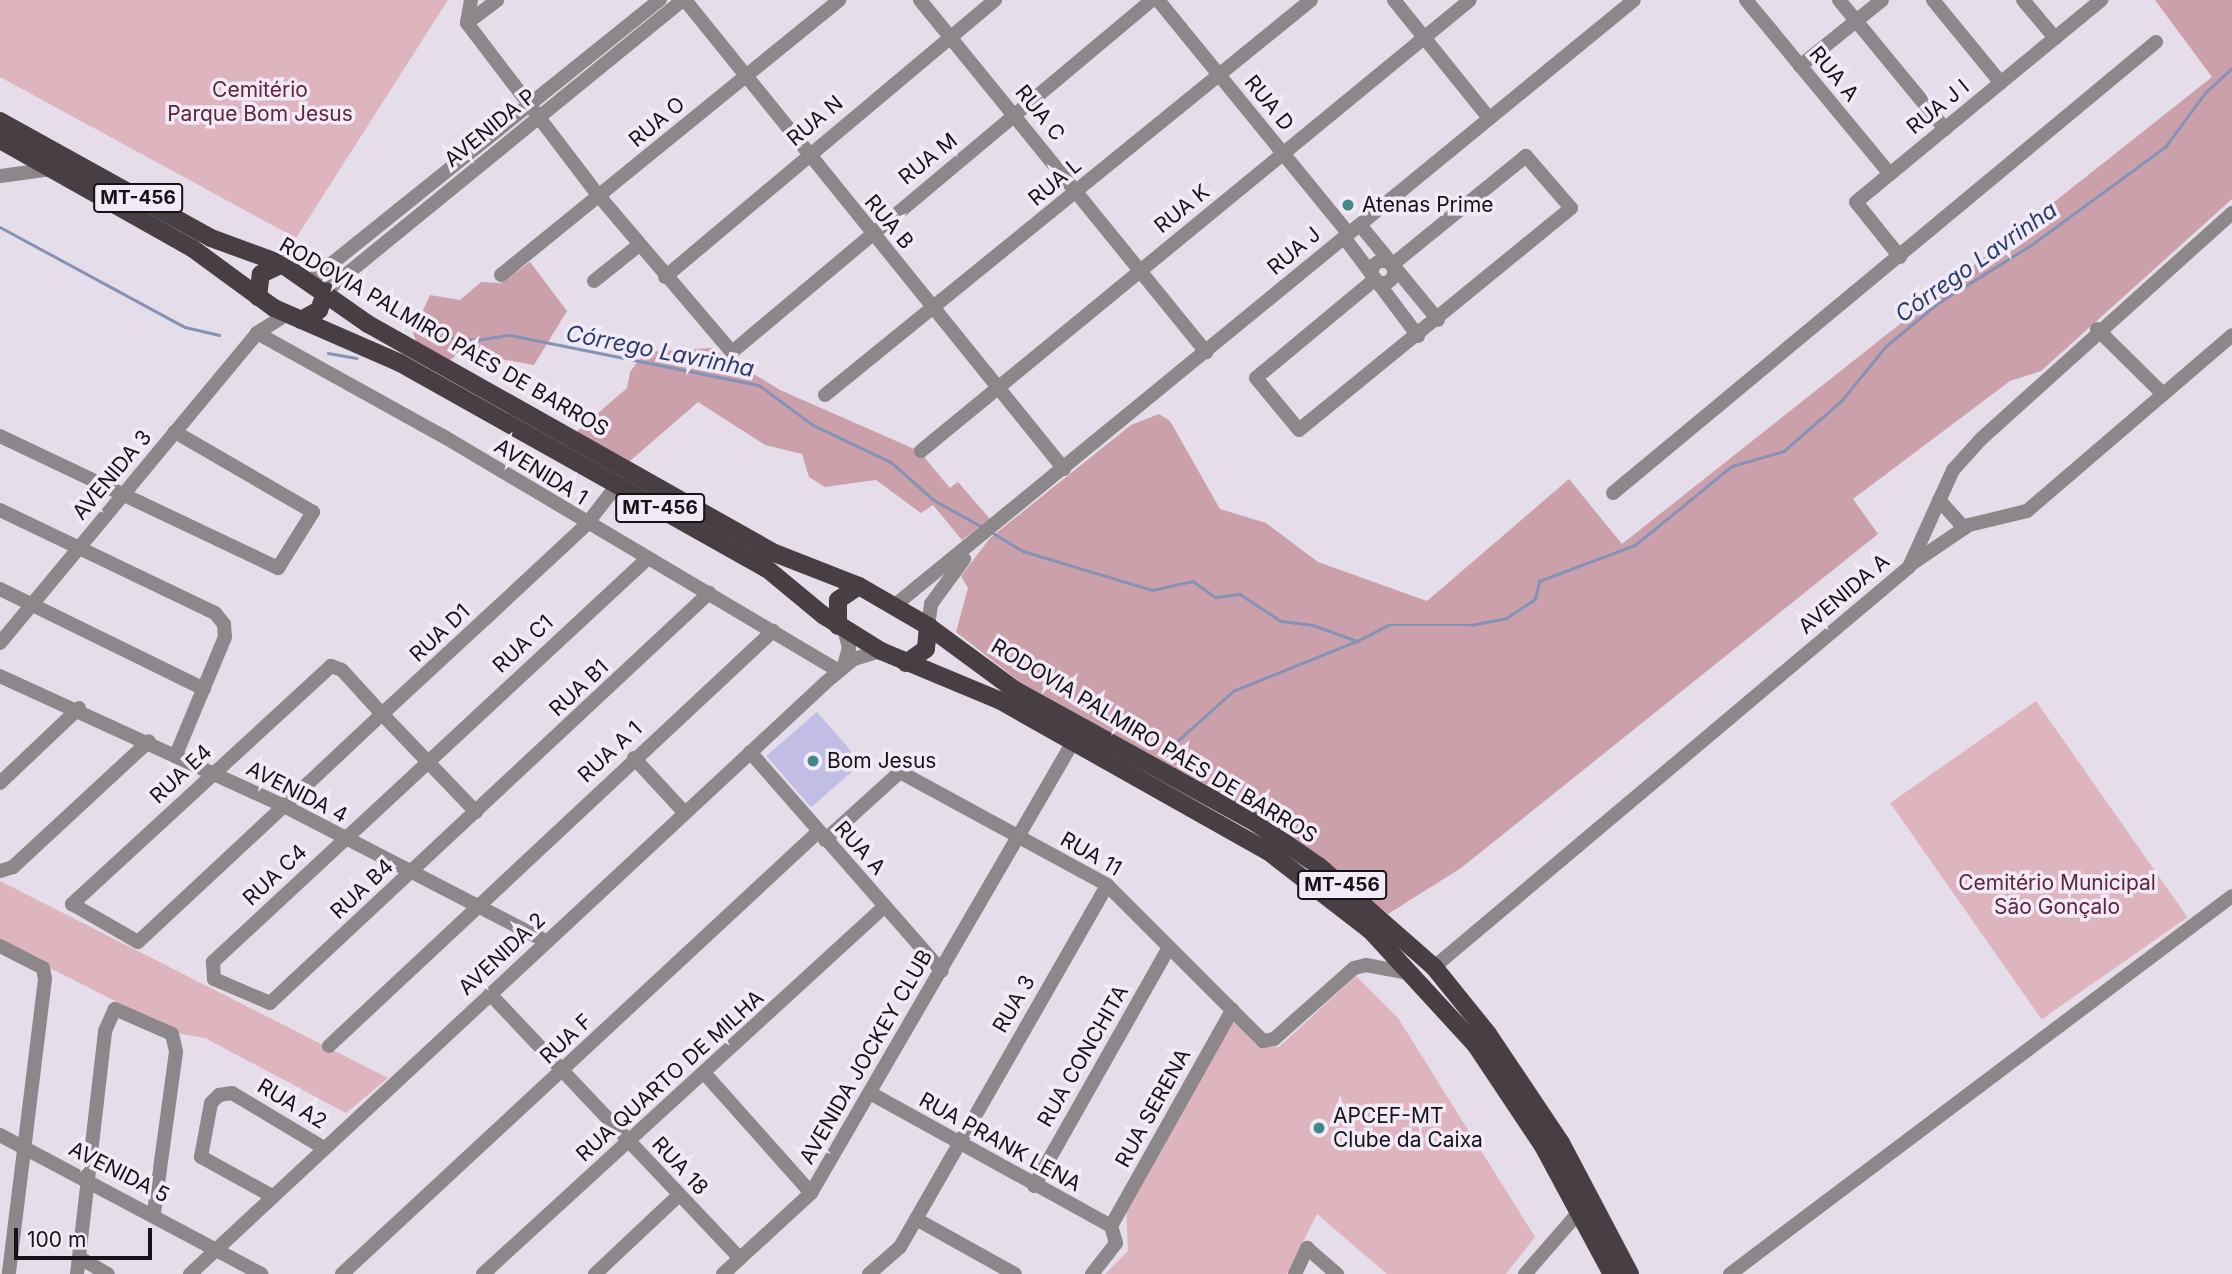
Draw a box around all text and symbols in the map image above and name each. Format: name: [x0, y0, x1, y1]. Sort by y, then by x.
street label: RUA A: [1804, 42, 1864, 106]
street label: RUA D: [1239, 70, 1299, 136]
street label: RUA J I: [1902, 74, 1974, 140]
park label: Cemitério Parque Bom Jesus: [167, 77, 353, 127]
street label: RUA C: [1010, 80, 1070, 146]
street label: AVENIDA P: [439, 84, 541, 172]
street label: RUA N: [782, 90, 848, 152]
street label: RUA O: [624, 91, 690, 153]
street label: RUA M: [894, 128, 962, 190]
street label: RUA L: [1024, 153, 1086, 211]
street label: RUA K: [1149, 179, 1215, 239]
road number: MT-456: [92, 182, 184, 214]
street label: RUA B: [859, 190, 919, 254]
place label: Atenas Prime: [1362, 192, 1494, 218]
water label: Córrego Lavrinha: [1890, 196, 2062, 328]
marker: Atenas Prime: [1340, 197, 1356, 213]
street label: RUA J: [1262, 222, 1326, 280]
street label: RODOVIA PALMIRO PAES DE BARROS: [275, 232, 613, 442]
water label: Córrego Lavrinha: [564, 319, 756, 383]
street label: AVENIDA 3: [67, 425, 157, 525]
street label: AVENIDA 1: [490, 433, 592, 511]
road number: MT-456: [614, 492, 706, 524]
street label: AVENIDA A: [1793, 549, 1895, 639]
street label: RUA D1: [405, 599, 475, 667]
street label: RUA C1: [488, 610, 558, 678]
street label: RODOVIA PALMIRO PAES DE BARROS: [986, 633, 1322, 849]
street label: RUA B1: [544, 654, 614, 722]
street label: RUA A 1: [573, 716, 647, 788]
street label: RUA E4: [145, 739, 217, 809]
place label: Bom Jesus: [827, 748, 936, 774]
marker: Bom Jesus: [805, 753, 821, 769]
street label: AVENIDA 4: [242, 756, 352, 828]
street label: RUA A: [829, 816, 891, 880]
street label: RUA 11: [1056, 827, 1126, 881]
street label: RUA C4: [238, 839, 312, 911]
street label: RUA B4: [325, 854, 399, 924]
road number: MT-456: [1296, 870, 1388, 900]
park label: Cemitério Municipal São Gonçalo: [1958, 870, 2156, 920]
street label: AVENIDA 2: [453, 908, 551, 1000]
street label: AVENIDA JOCKEY CLUB: [794, 945, 938, 1169]
street label: RUA 3: [988, 971, 1040, 1037]
street label: RUA CONCHITA: [1032, 981, 1134, 1131]
street label: RUA QUARTO DE MILHA: [571, 985, 769, 1167]
street label: RUA F: [535, 1009, 597, 1069]
street label: RUA SERENA: [1110, 1044, 1196, 1172]
street label: RUA A2: [253, 1074, 331, 1134]
street label: RUA PRANK LENA: [915, 1087, 1085, 1197]
place label: APCEF-MT Clube da Caixa: [1333, 1103, 1483, 1153]
marker: APCEF-MT Clube da Caixa: [1311, 1120, 1327, 1136]
street label: RUA 18: [647, 1132, 713, 1200]
street label: AVENIDA 5: [65, 1136, 173, 1208]
scale bar: [18, 1214, 156, 1258]
text: 100 m: [27, 1227, 86, 1252]

